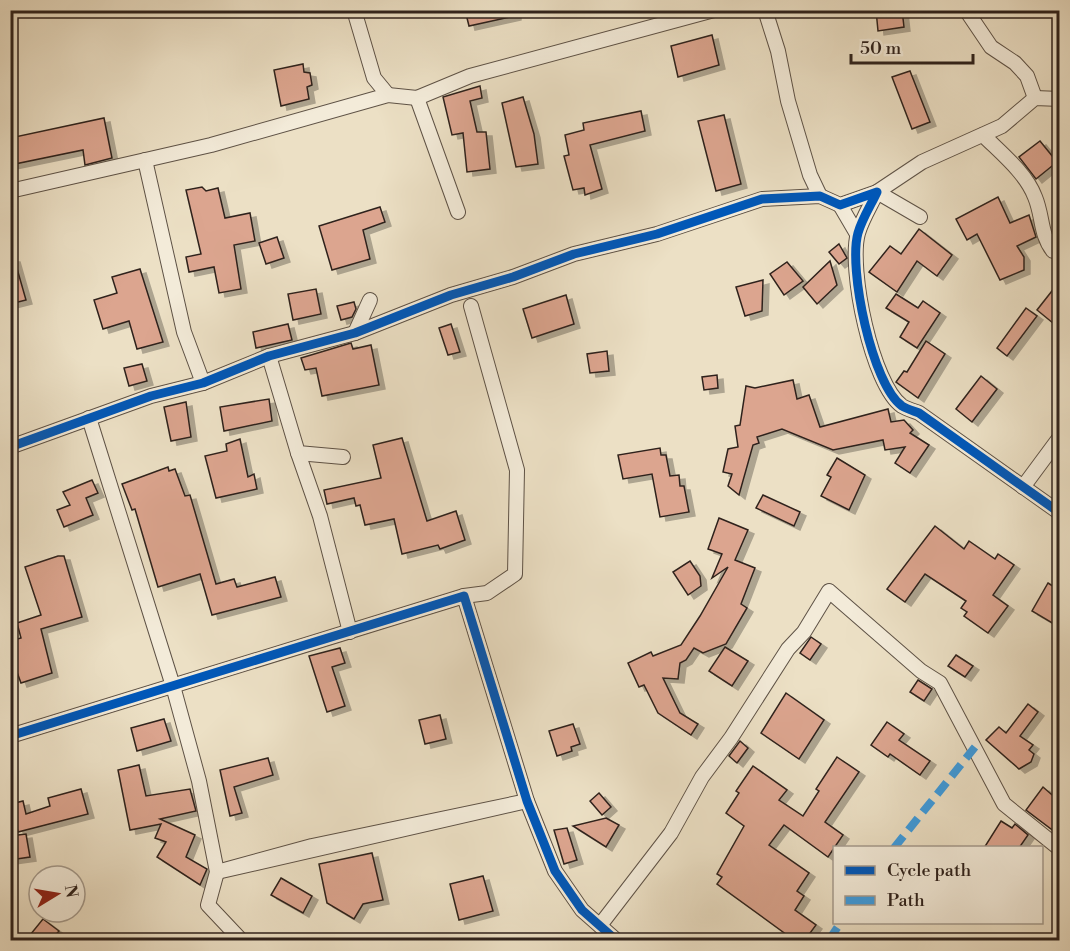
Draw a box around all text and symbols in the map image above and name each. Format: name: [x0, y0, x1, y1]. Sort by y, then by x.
scale bar: [851, 27, 972, 65]
text: 50 m: [860, 37, 902, 60]
legend: [833, 846, 1043, 924]
text: Cycle path: [887, 859, 971, 882]
north arrow: [27, 864, 87, 924]
text: N: [60, 883, 82, 900]
text: Path: [887, 889, 925, 912]

